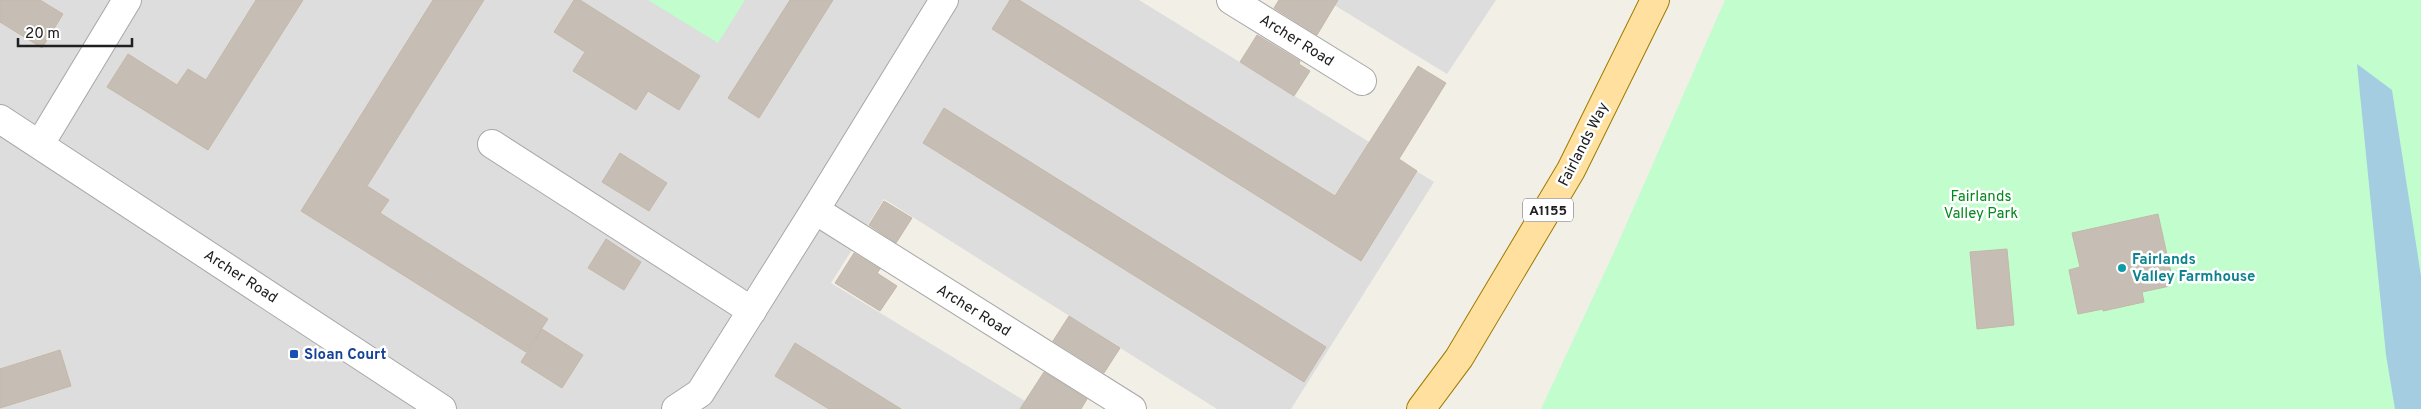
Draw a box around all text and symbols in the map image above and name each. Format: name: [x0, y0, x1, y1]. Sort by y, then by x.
street label: Archer Road: [1255, 11, 1337, 72]
scale bar: [18, 15, 131, 47]
text: 20 m: [25, 25, 60, 44]
street label: Fairlands Way: [1555, 99, 1614, 190]
park label: Fairlands Valley Park: [1944, 188, 2018, 224]
road number: A1155: [1523, 198, 1573, 222]
street label: Archer Road: [200, 246, 281, 308]
place label: Fairlands Valley Farmhouse: [2132, 251, 2255, 287]
marker: Fairlands Valley Farmhouse: [2116, 262, 2128, 274]
street label: Archer Road: [932, 281, 1014, 342]
place label: Sloan Court: [304, 346, 386, 365]
marker: Sloan Court: [288, 348, 300, 360]

